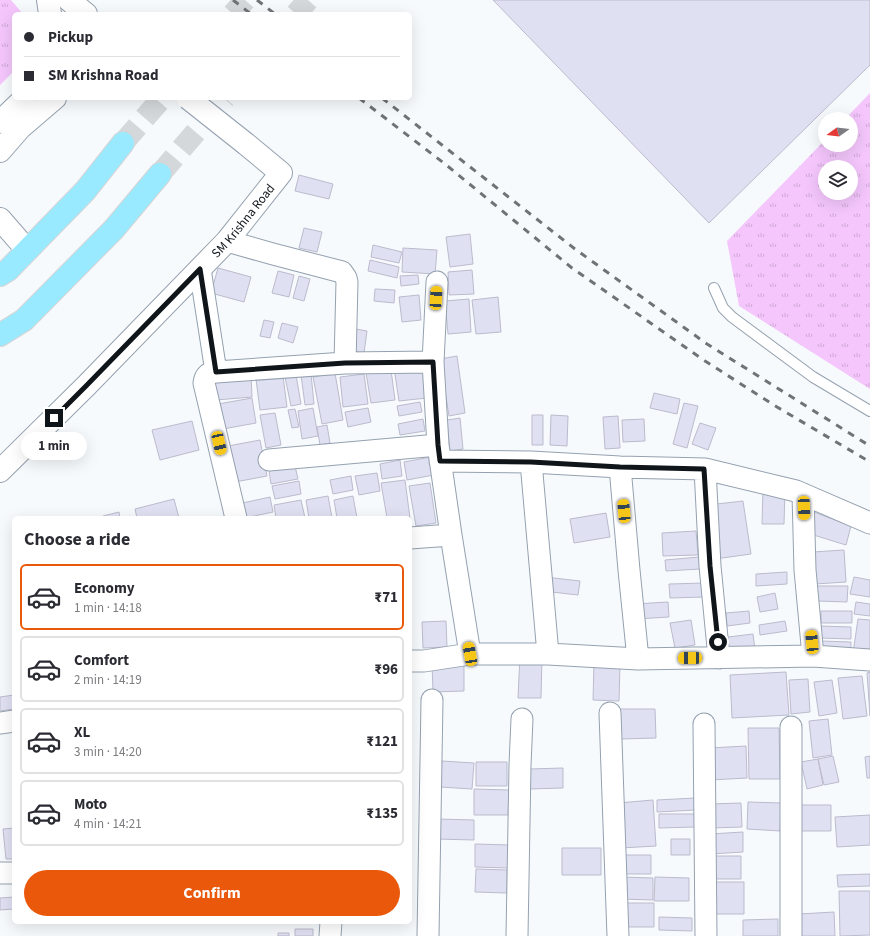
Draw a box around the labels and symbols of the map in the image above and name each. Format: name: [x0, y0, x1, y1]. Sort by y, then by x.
north arrow: [818, 112, 858, 152]
street label: SM Krishna Road: [208, 180, 279, 262]
car: [429, 286, 443, 310]
route end: [45, 409, 63, 427]
car: [210, 430, 228, 456]
callout: 1 min: [21, 432, 87, 460]
car: [798, 496, 810, 520]
car: [617, 499, 631, 523]
car: [805, 630, 819, 654]
route start: [709, 633, 727, 651]
car: [462, 641, 478, 667]
car: [678, 652, 702, 664]

